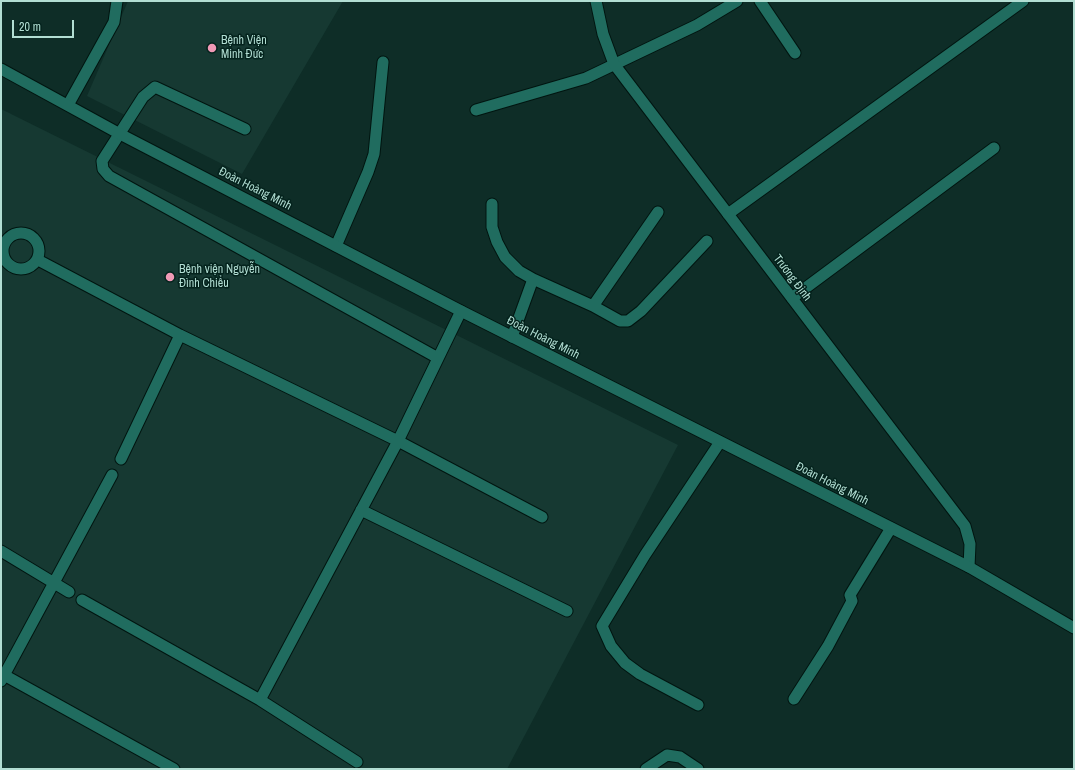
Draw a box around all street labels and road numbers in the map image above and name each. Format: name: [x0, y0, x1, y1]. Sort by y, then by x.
street label: Đoàn Hoàng Minh: [216, 164, 294, 214]
street label: Trương Định: [770, 252, 814, 304]
street label: Đoàn Hoàng Minh: [504, 313, 582, 363]
street label: Đoàn Hoàng Minh: [793, 459, 871, 509]

